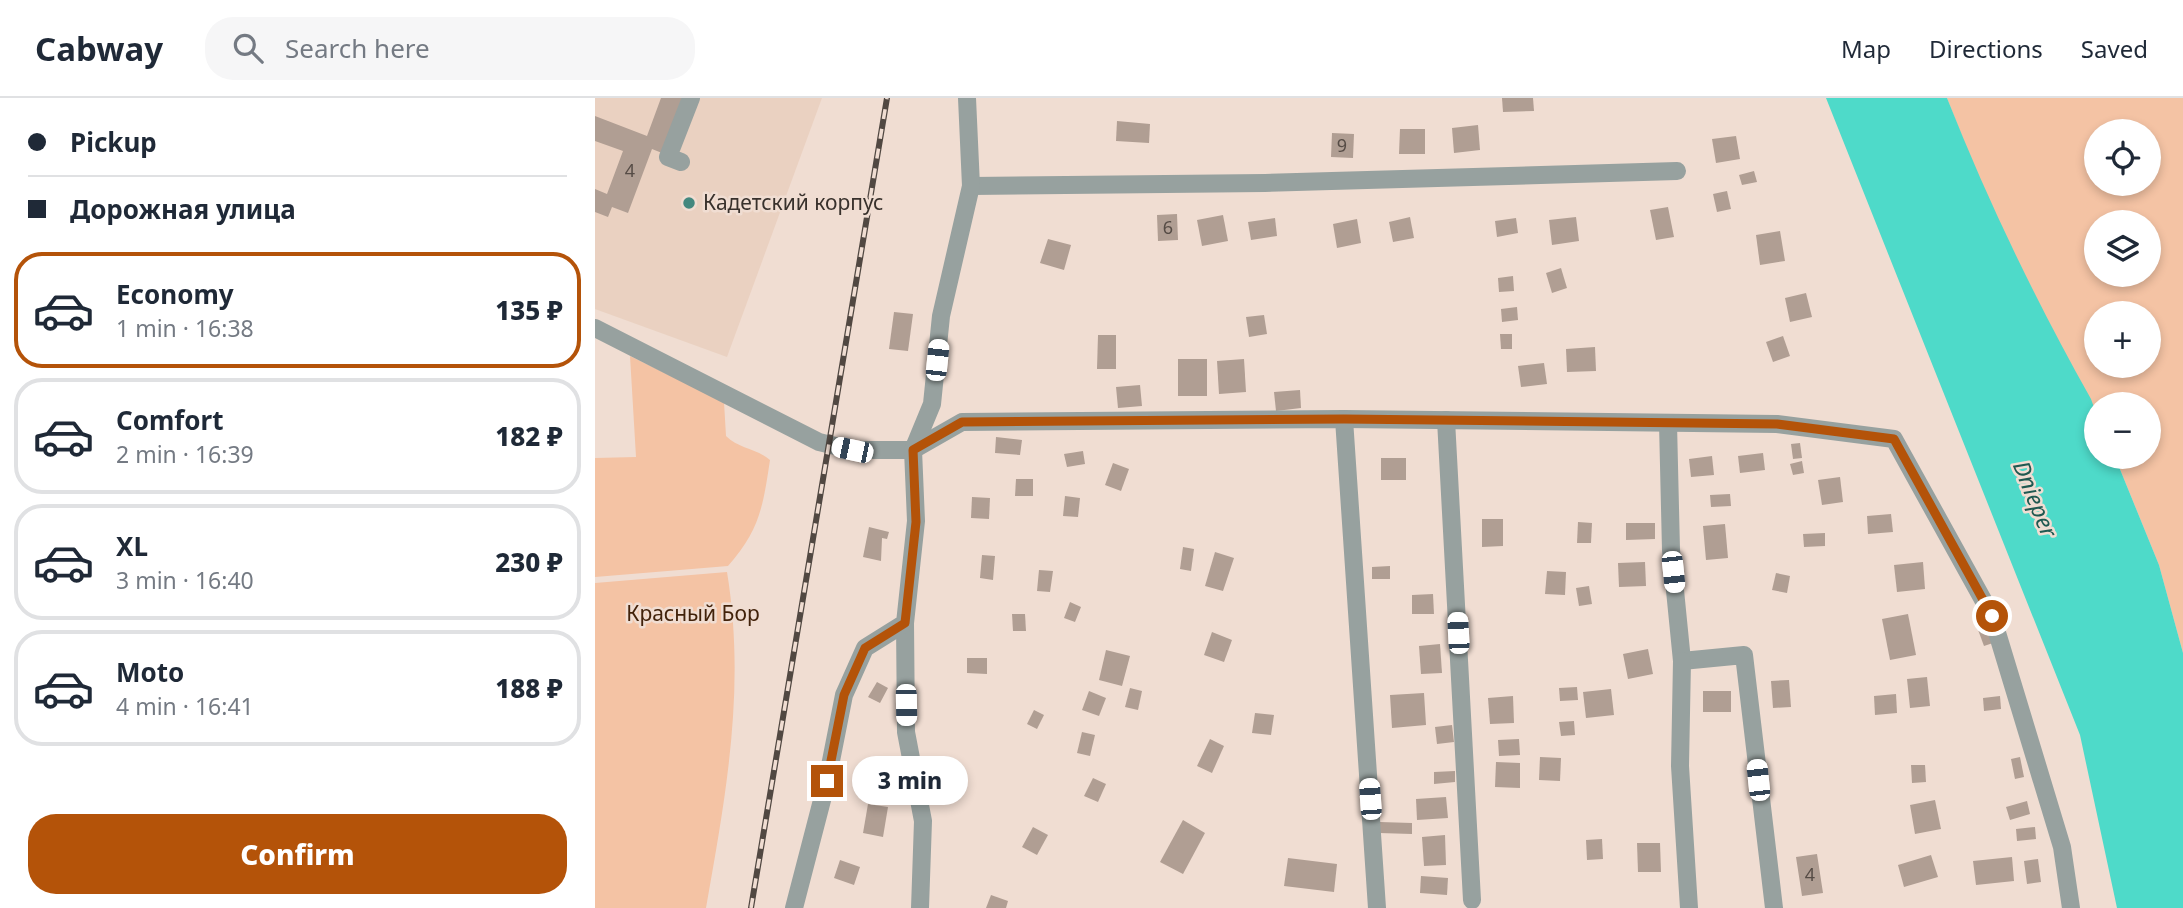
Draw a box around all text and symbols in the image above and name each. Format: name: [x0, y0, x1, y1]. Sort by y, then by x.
search box: [205, 17, 695, 80]
text: Cabway: [35, 26, 163, 71]
icon: search: [229, 29, 267, 67]
text: Search here: [285, 30, 430, 66]
text: Map: [1841, 32, 1891, 65]
text: Directions: [1929, 32, 2043, 65]
text: Saved: [2081, 32, 2148, 65]
map controls: [2084, 119, 2161, 469]
button: locate: [2084, 119, 2161, 196]
text: Pickup: [70, 124, 157, 160]
house number: 9: [1337, 133, 1347, 157]
house number: 4: [625, 158, 635, 182]
place label: Кадетский корпус: [703, 188, 883, 216]
text: Дорожная улица: [70, 191, 296, 227]
marker: Кадетский корпус: [681, 195, 697, 211]
button: layers: [2084, 210, 2161, 287]
house number: 6: [1163, 215, 1173, 239]
text: Economy: [116, 276, 234, 312]
icon: car: [32, 279, 95, 342]
text: 135 ₽: [495, 292, 563, 328]
button: +: [2084, 301, 2161, 378]
text: 1 min · 16:38: [116, 312, 254, 344]
car: [925, 338, 950, 382]
button: −: [2084, 392, 2161, 469]
text: Comfort: [116, 402, 224, 438]
icon: car: [32, 405, 95, 468]
text: 182 ₽: [495, 418, 563, 454]
car: [830, 435, 875, 465]
text: 2 min · 16:39: [116, 438, 254, 470]
water label: Dnieper: [2006, 456, 2066, 542]
text: XL: [116, 528, 148, 564]
icon: car: [32, 531, 95, 594]
text: 230 ₽: [495, 544, 563, 580]
car: [1661, 550, 1686, 594]
text: 3 min · 16:40: [116, 564, 254, 596]
park label: Красный Бор: [626, 599, 760, 627]
route start: [1976, 600, 2008, 632]
car: [1447, 611, 1470, 655]
text: Moto: [116, 654, 184, 690]
icon: car: [32, 657, 95, 720]
text: 188 ₽: [495, 670, 563, 706]
car: [896, 684, 917, 726]
text: 4 min · 16:41: [116, 690, 254, 722]
callout: 3 min: [851, 756, 967, 806]
car: [1746, 758, 1771, 802]
text: 3 min: [878, 764, 942, 796]
route end: [811, 765, 843, 797]
car: [1359, 777, 1382, 821]
button: Confirm: [28, 814, 567, 894]
house number: 4: [1805, 862, 1815, 886]

